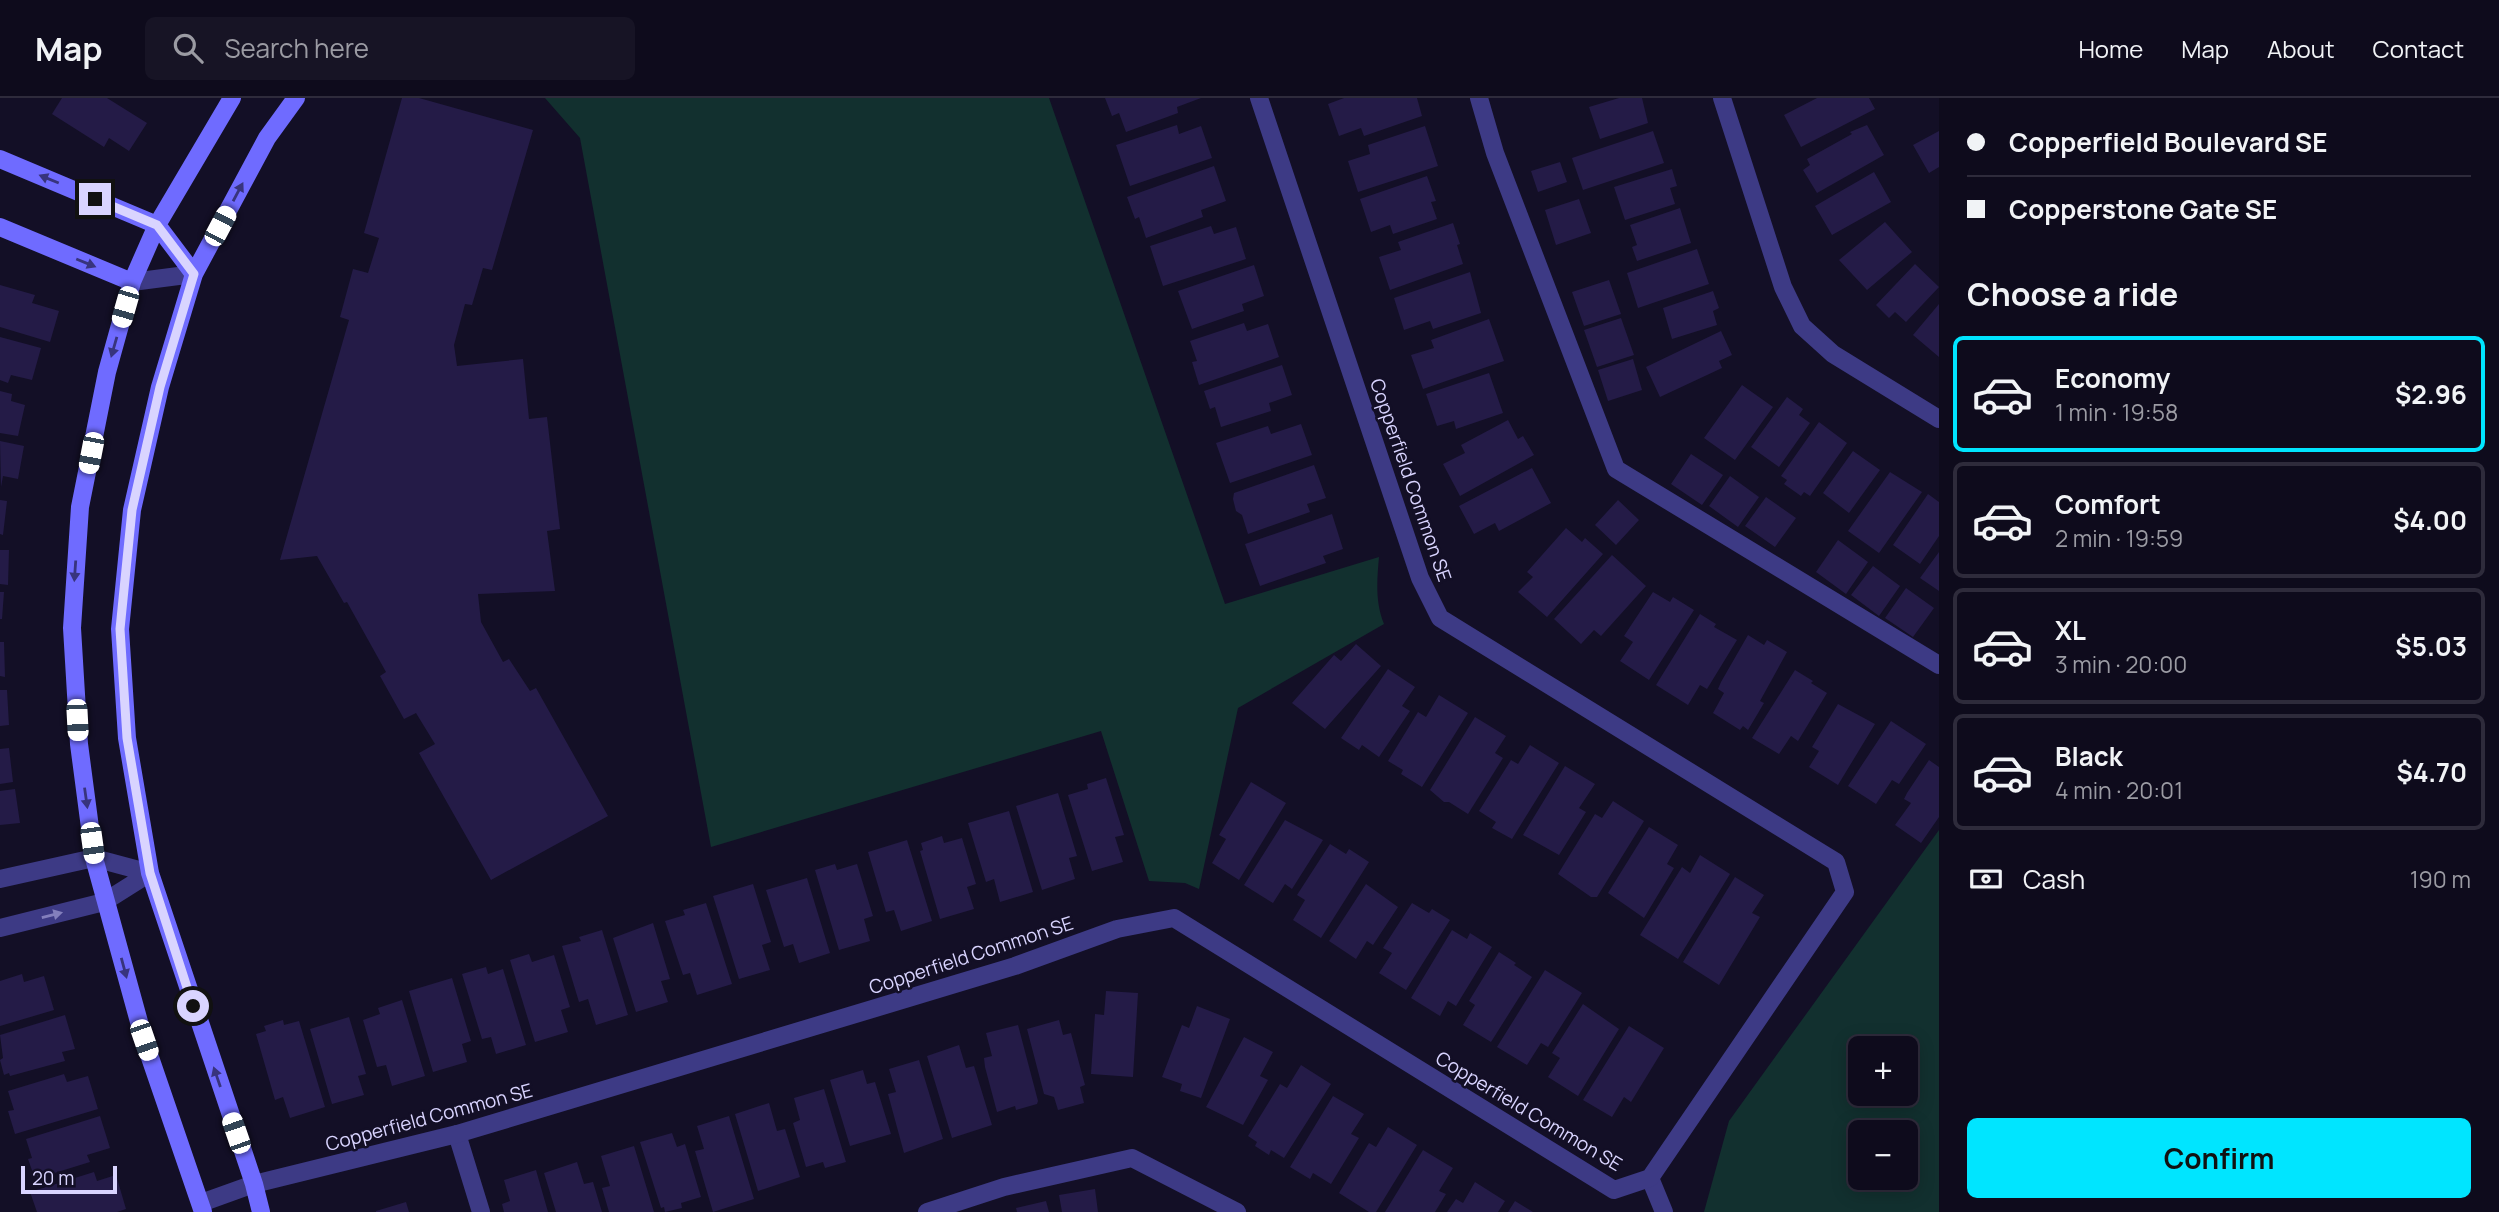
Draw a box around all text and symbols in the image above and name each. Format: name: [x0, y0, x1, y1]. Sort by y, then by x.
search box: [145, 17, 635, 80]
text: Map: [35, 26, 103, 71]
icon: search: [169, 29, 207, 67]
text: Search here: [225, 30, 369, 66]
text: Home: [2078, 32, 2143, 65]
text: Map: [2181, 32, 2229, 65]
text: About: [2267, 32, 2335, 65]
text: Contact: [2373, 32, 2464, 65]
text: Copperfield Boulevard SE: [2009, 124, 2327, 160]
one-way arrow: [38, 174, 59, 185]
one-way arrow: [232, 182, 244, 202]
route end: [79, 183, 111, 215]
text: Copperstone Gate SE: [2009, 191, 2277, 227]
car: [201, 203, 240, 249]
one-way arrow: [75, 257, 96, 268]
text: Choose a ride: [1967, 272, 2178, 316]
car: [110, 284, 141, 330]
one-way arrow: [108, 337, 119, 359]
text: Economy: [2055, 360, 2170, 396]
icon: car: [1971, 363, 2034, 426]
street label: Copperfield Common SE: [1364, 375, 1458, 585]
text: $2.96: [2395, 376, 2467, 412]
text: 1 min · 19:58: [2055, 396, 2178, 428]
car: [77, 430, 106, 476]
text: Comfort: [2055, 486, 2161, 522]
icon: car: [1971, 489, 2034, 552]
text: $4.00: [2393, 502, 2467, 538]
text: 2 min · 19:59: [2055, 522, 2183, 554]
one-way arrow: [70, 560, 81, 582]
text: XL: [2055, 612, 2086, 648]
icon: car: [1971, 615, 2034, 678]
text: $5.03: [2395, 628, 2467, 664]
text: 3 min · 20:00: [2055, 648, 2187, 680]
car: [66, 698, 89, 742]
text: Black: [2055, 738, 2123, 774]
icon: car: [1971, 741, 2034, 804]
text: $4.70: [2397, 754, 2467, 790]
text: 4 min · 20:01: [2055, 774, 2183, 806]
one-way arrow: [80, 787, 91, 809]
car: [79, 821, 106, 865]
icon: cash: [1967, 860, 2005, 898]
text: Cash: [2023, 861, 2085, 897]
text: 190 m: [2410, 863, 2471, 895]
one-way arrow: [41, 909, 63, 920]
street label: Copperfield Common SE: [866, 910, 1076, 1000]
one-way arrow: [119, 957, 130, 979]
route start: [177, 990, 209, 1022]
car: [128, 1017, 161, 1063]
map controls: [1848, 1036, 1918, 1190]
button: +: [1848, 1036, 1918, 1106]
street label: Copperfield Common SE: [1431, 1045, 1627, 1177]
one-way arrow: [211, 1067, 222, 1088]
street label: Copperfield Common SE: [323, 1077, 535, 1157]
car: [220, 1110, 253, 1156]
button: Confirm: [1967, 1118, 2471, 1198]
button: −: [1848, 1120, 1918, 1190]
scale bar: [21, 1163, 117, 1195]
text: 20 m: [32, 1165, 74, 1191]

